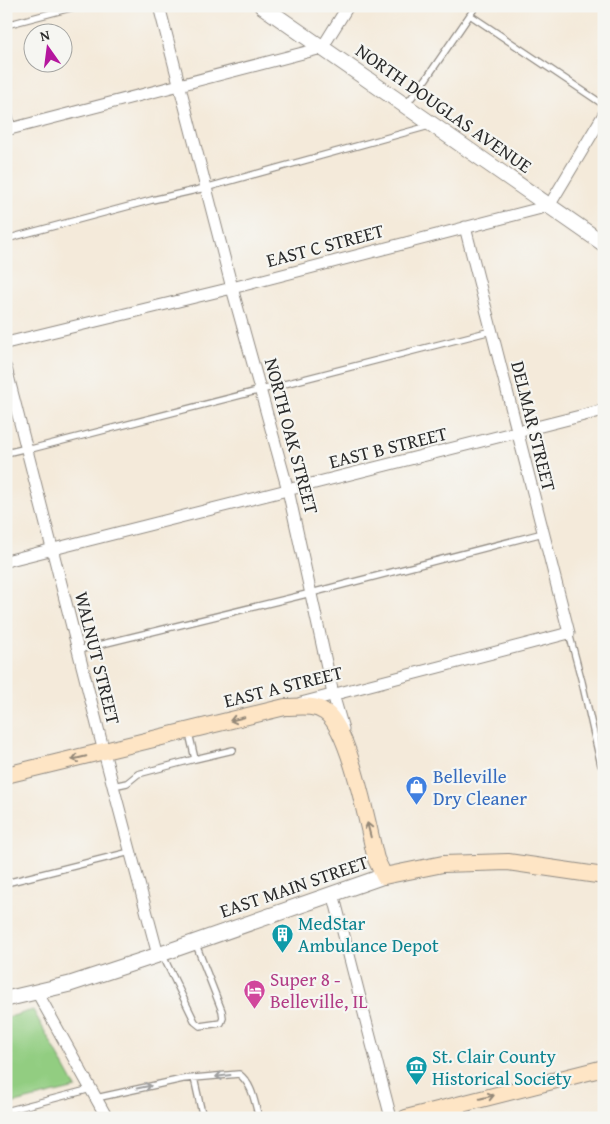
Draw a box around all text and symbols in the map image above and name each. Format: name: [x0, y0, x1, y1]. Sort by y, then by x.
north arrow: [22, 22, 72, 72]
text: N: [38, 24, 52, 46]
street label: NORTH DOUGLAS AVENUE: [350, 36, 538, 180]
street label: EAST C STREET: [263, 216, 387, 274]
street label: NORTH OAK STREET: [258, 355, 326, 518]
street label: DELMAR STREET: [504, 358, 564, 494]
street label: EAST B STREET: [326, 419, 450, 475]
street label: WALNUT STREET: [68, 589, 128, 728]
street label: EAST A STREET: [221, 658, 346, 714]
one-way arrow: [230, 715, 246, 724]
one-way arrow: [72, 754, 88, 763]
place label: Belleville Dry Cleaner: [433, 762, 527, 812]
shop icon: Belleville Dry Cleaner: [405, 775, 429, 806]
one-way arrow: [364, 822, 373, 838]
street label: EAST MAIN STREET: [216, 847, 372, 925]
place label: MedStar Ambulance Depot: [298, 909, 439, 959]
building icon: MedStar Ambulance Depot: [270, 922, 294, 953]
place label: Super 8 - Belleville, IL: [270, 965, 368, 1015]
hotel icon: Super 8 - Belleville, IL: [242, 978, 266, 1009]
place label: St. Clair County Historical Society: [432, 1042, 572, 1092]
museum icon: St. Clair County Historical Society: [404, 1055, 428, 1086]
one-way arrow: [216, 1071, 232, 1081]
one-way arrow: [135, 1082, 151, 1092]
one-way arrow: [479, 1092, 495, 1101]

